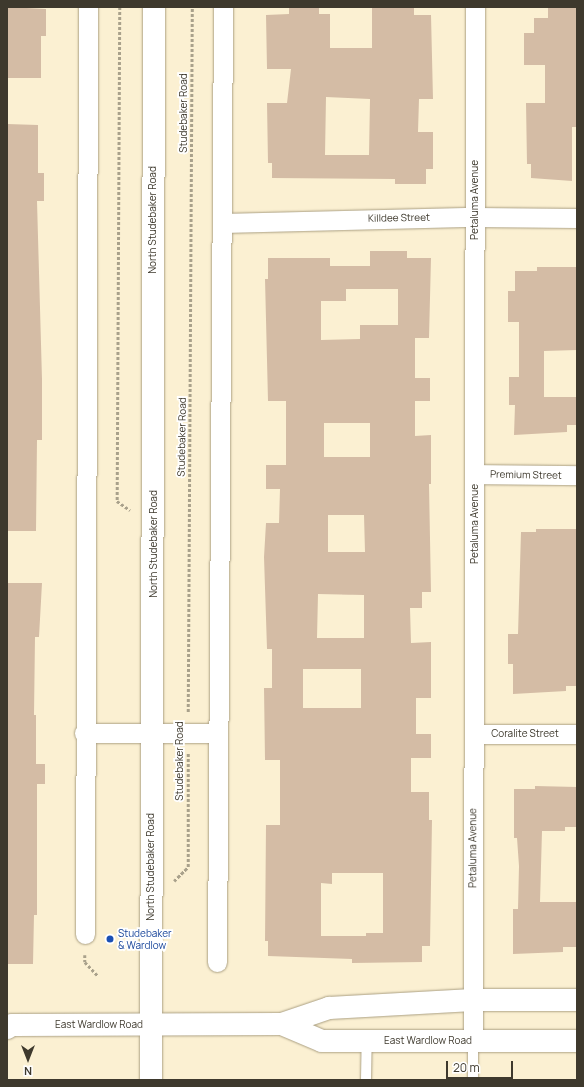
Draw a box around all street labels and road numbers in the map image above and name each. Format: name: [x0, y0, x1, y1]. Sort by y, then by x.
street label: Studebaker Road: [178, 73, 190, 153]
street label: Petaluma Avenue: [469, 160, 481, 240]
street label: North Studebaker Road: [147, 166, 159, 274]
street label: Killdee Street: [368, 211, 430, 225]
street label: Studebaker Road: [175, 397, 189, 477]
street label: Premium Street: [490, 468, 562, 482]
street label: Petaluma Avenue: [469, 484, 481, 564]
street label: North Studebaker Road: [148, 490, 160, 598]
street label: Studebaker Road: [174, 721, 186, 801]
street label: Coralite Street: [491, 728, 559, 740]
street label: Petaluma Avenue: [467, 808, 479, 888]
street label: North Studebaker Road: [145, 813, 157, 921]
street label: East Wardlow Road: [55, 1019, 143, 1031]
street label: East Wardlow Road: [384, 1035, 472, 1047]

